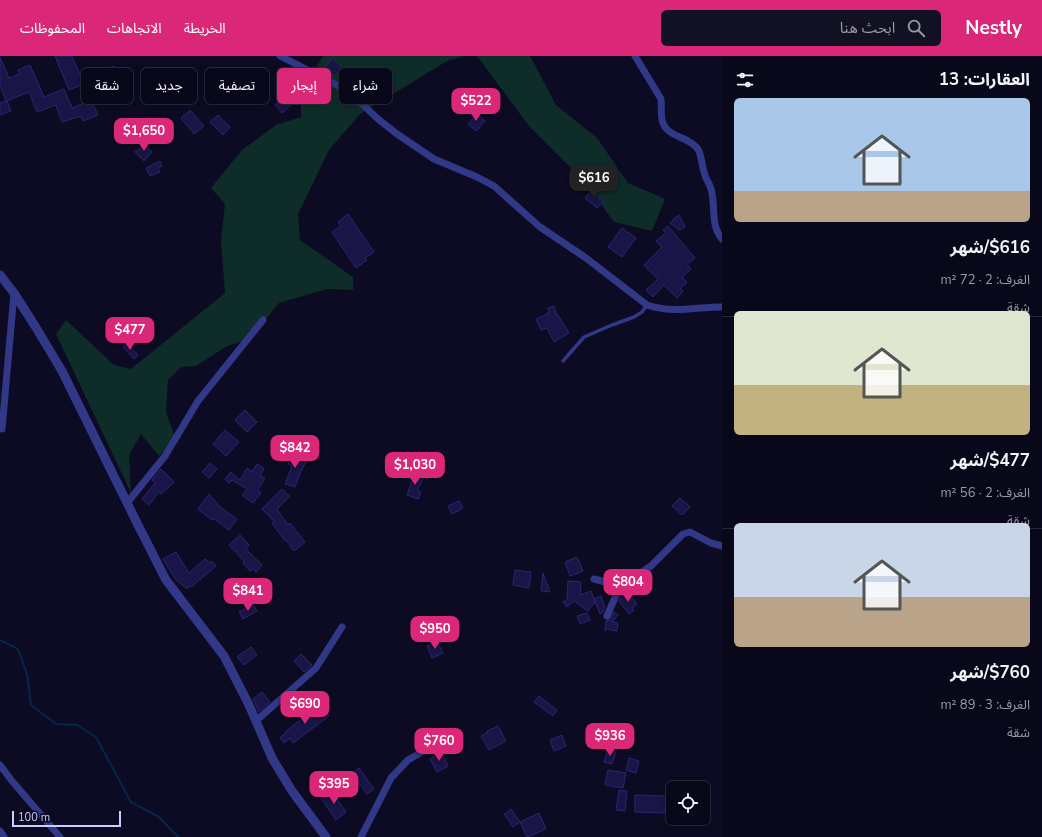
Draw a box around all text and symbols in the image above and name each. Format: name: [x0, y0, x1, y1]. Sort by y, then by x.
search box: [661, 10, 941, 46]
text: Nestly: [965, 15, 1022, 41]
icon: search: [905, 17, 927, 39]
text: ابحث هنا: [840, 18, 895, 38]
text: المحفوظات: [20, 19, 85, 38]
text: الاتجاهات: [107, 19, 162, 38]
text: الخريطة: [184, 19, 226, 38]
chip: شقة: [81, 68, 133, 104]
chip: جديد: [141, 68, 197, 104]
chip: تصفية: [205, 68, 269, 104]
chip: إيجار: [277, 68, 331, 104]
chip: شراء: [339, 68, 392, 104]
text: العقارات: 13: [939, 68, 1030, 91]
icon: filters: [734, 69, 756, 91]
pin: $522: [452, 88, 500, 122]
text: $522: [460, 92, 492, 110]
pin: $1,650: [111, 118, 177, 152]
text: $1,650: [123, 122, 165, 140]
icon: home: [846, 124, 918, 196]
pin: $616: [570, 165, 618, 199]
text: $616: [578, 169, 610, 187]
text: $616/شهر: [950, 236, 1030, 259]
text: الغرف: 2 · 72 m²: [940, 271, 1030, 289]
text: شقة: [1007, 299, 1030, 317]
pin: $477: [106, 317, 154, 351]
text: $477: [114, 321, 146, 339]
icon: home: [846, 337, 918, 409]
pin: $842: [271, 435, 319, 469]
text: $842: [279, 439, 311, 457]
text: $477/شهر: [950, 449, 1030, 472]
pin: $1,030: [382, 452, 448, 486]
text: $1,030: [394, 456, 436, 474]
text: الغرف: 2 · 56 m²: [940, 484, 1030, 502]
text: شقة: [1007, 512, 1030, 530]
icon: home: [846, 549, 918, 621]
pin: $804: [604, 569, 652, 603]
text: $804: [612, 573, 644, 591]
pin: $841: [224, 578, 272, 612]
text: $841: [232, 582, 264, 600]
pin: $950: [411, 616, 459, 650]
text: $950: [419, 620, 451, 638]
text: $760/شهر: [950, 661, 1030, 684]
pin: $690: [281, 691, 329, 725]
text: $690: [289, 695, 321, 713]
text: الغرف: 3 · 89 m²: [940, 696, 1030, 714]
pin: $936: [586, 723, 634, 757]
text: شقة: [1007, 724, 1030, 742]
text: $936: [594, 727, 626, 745]
pin: $760: [415, 728, 463, 762]
text: $760: [423, 732, 455, 750]
pin: $395: [310, 771, 358, 805]
text: $395: [318, 775, 350, 793]
map controls: [666, 781, 710, 825]
button: locate: [666, 781, 710, 825]
scale bar: [12, 809, 121, 828]
text: 100 m: [18, 810, 50, 825]

